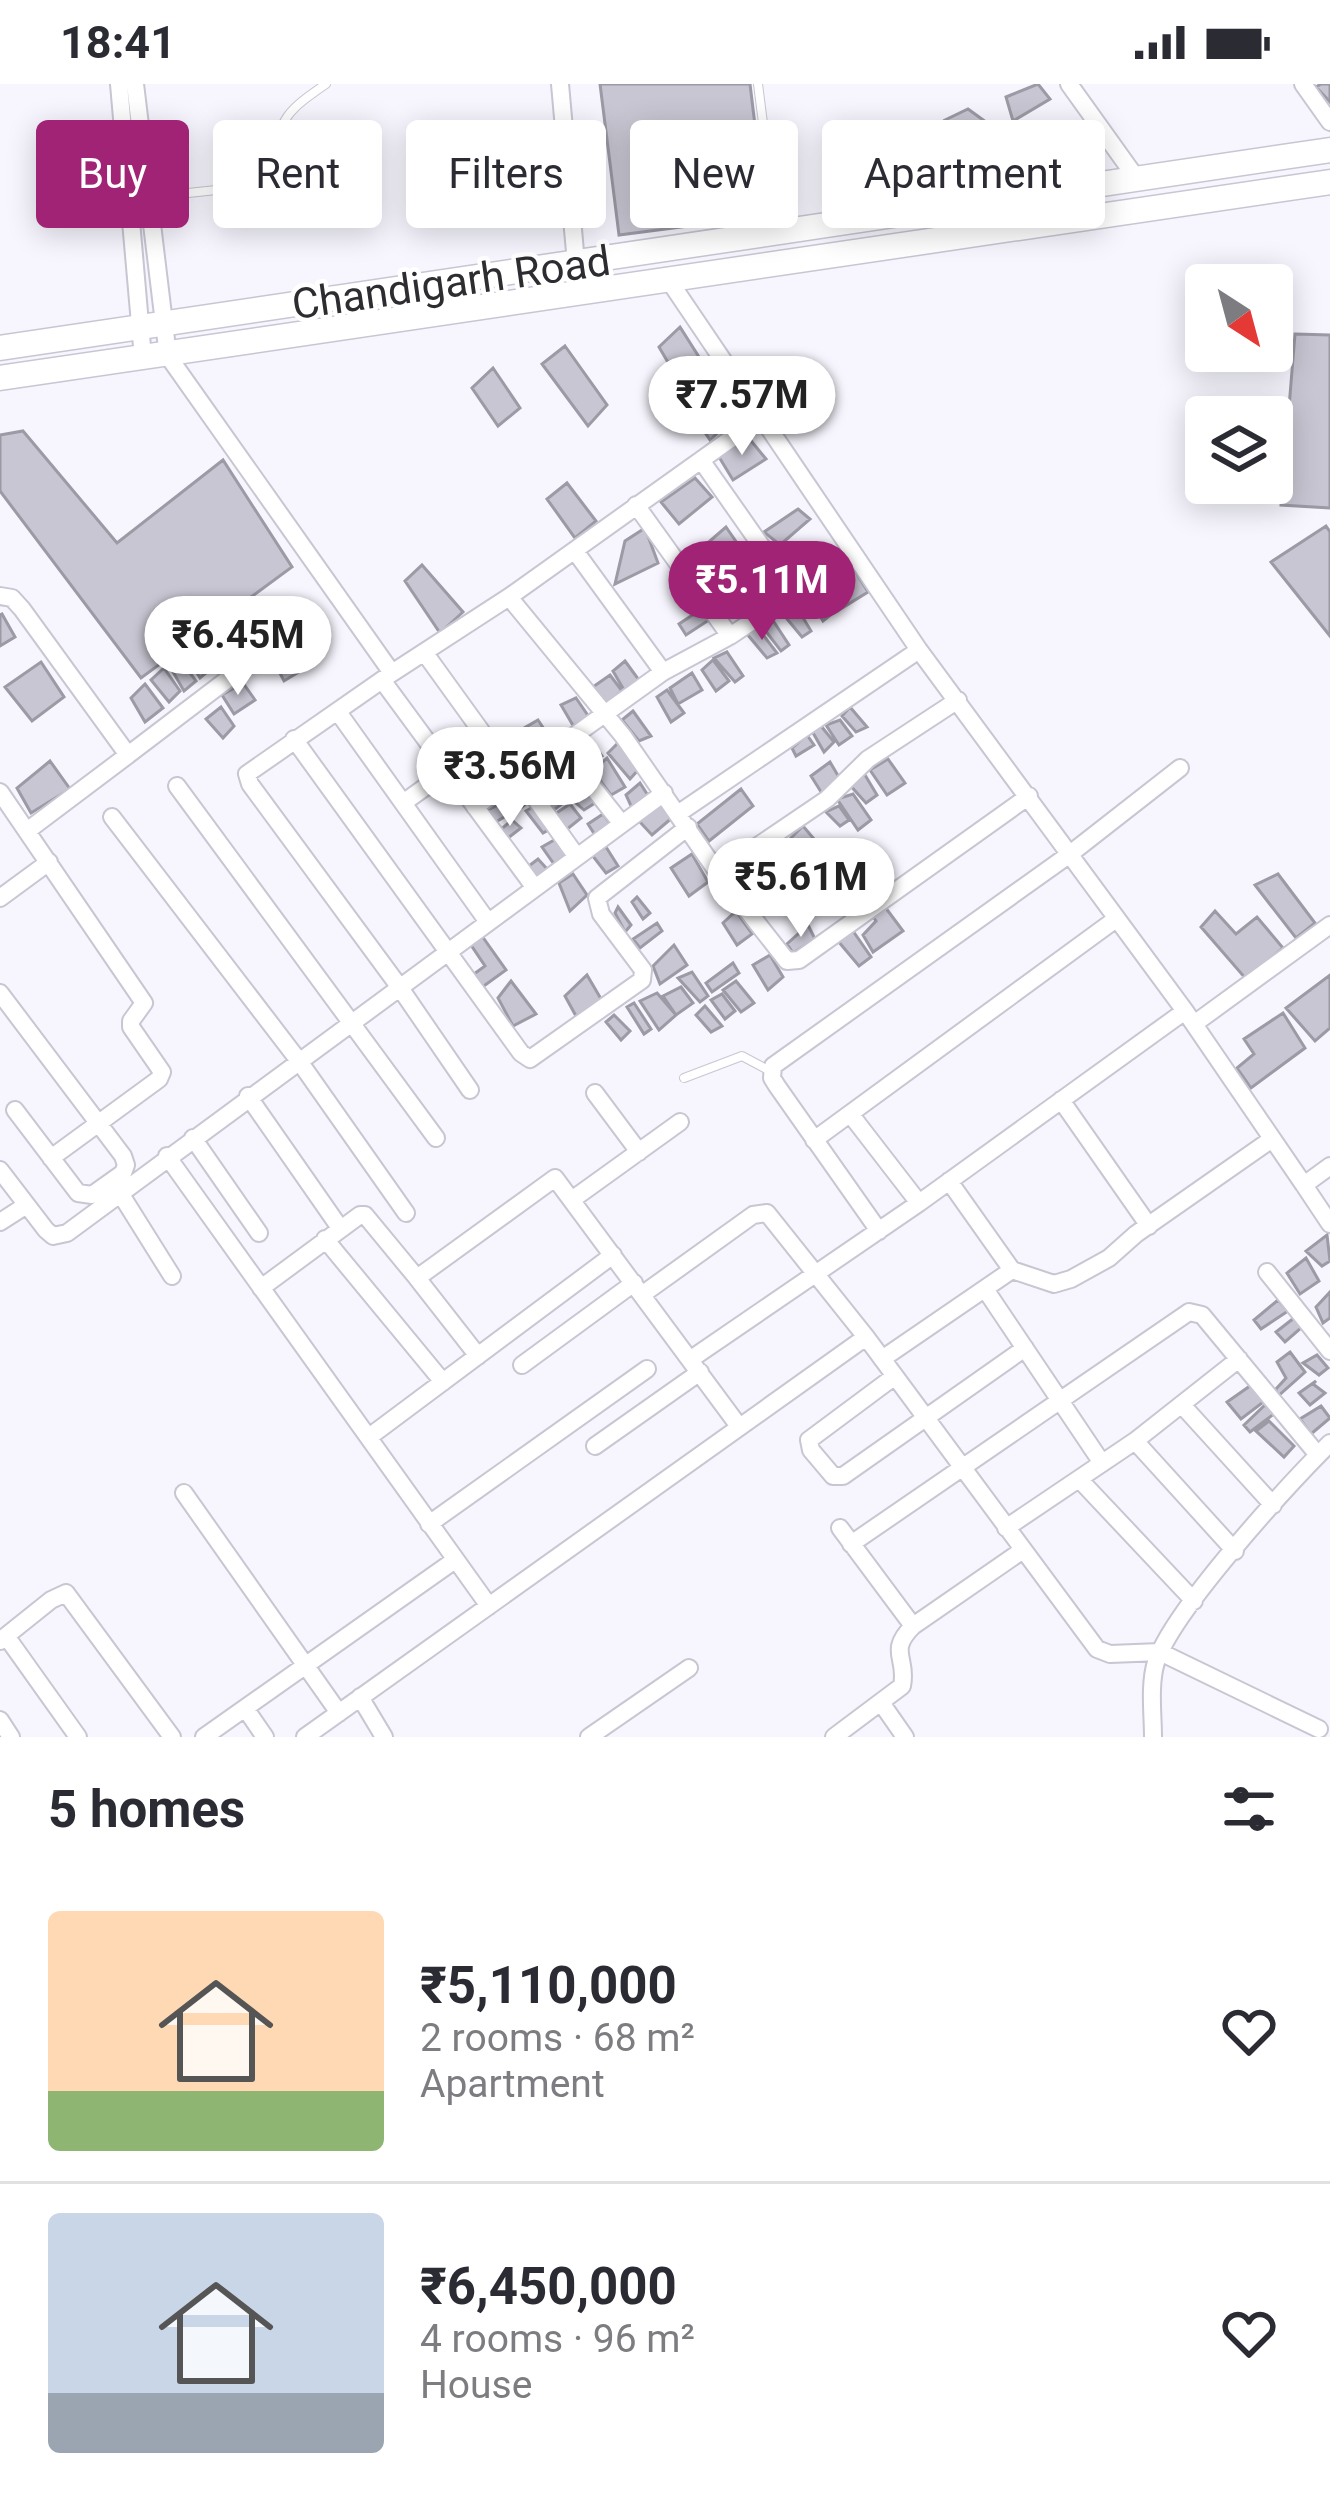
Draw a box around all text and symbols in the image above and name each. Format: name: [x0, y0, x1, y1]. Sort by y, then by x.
text: 18:41: [60, 16, 176, 69]
chip: Buy: [36, 120, 189, 228]
chip: Rent: [213, 120, 382, 228]
chip: Filters: [406, 120, 606, 228]
chip: New: [630, 120, 798, 228]
chip: Apartment: [822, 120, 1105, 228]
street label: Chandigarh Road: [289, 236, 613, 329]
north arrow: [1185, 264, 1293, 372]
map controls: [1185, 264, 1293, 504]
pin: ₹7.57M: [644, 356, 840, 458]
text: ₹7.57M: [675, 372, 809, 418]
button: layers: [1185, 396, 1293, 504]
pin: ₹5.11M: [664, 541, 860, 643]
text: ₹5.11M: [695, 557, 829, 603]
pin: ₹6.45M: [140, 596, 336, 698]
text: ₹6.45M: [171, 612, 305, 658]
pin: ₹3.56M: [412, 727, 608, 829]
text: ₹3.56M: [443, 743, 577, 789]
pin: ₹5.61M: [703, 838, 899, 940]
text: ₹5.61M: [734, 854, 868, 900]
icon: filters: [1216, 1776, 1282, 1842]
text: 5 homes: [48, 1780, 245, 1839]
text: ₹5,110,000: [420, 1956, 677, 2015]
icon: home: [144, 1959, 288, 2103]
icon: heart: [1216, 1998, 1282, 2064]
text: 2 rooms · 68 m²: [420, 2015, 695, 2061]
text: Apartment: [420, 2061, 605, 2107]
text: ₹6,450,000: [420, 2257, 677, 2316]
icon: home: [144, 2261, 288, 2405]
icon: heart: [1216, 2300, 1282, 2366]
text: 4 rooms · 96 m²: [420, 2316, 695, 2362]
text: House: [420, 2362, 532, 2408]

